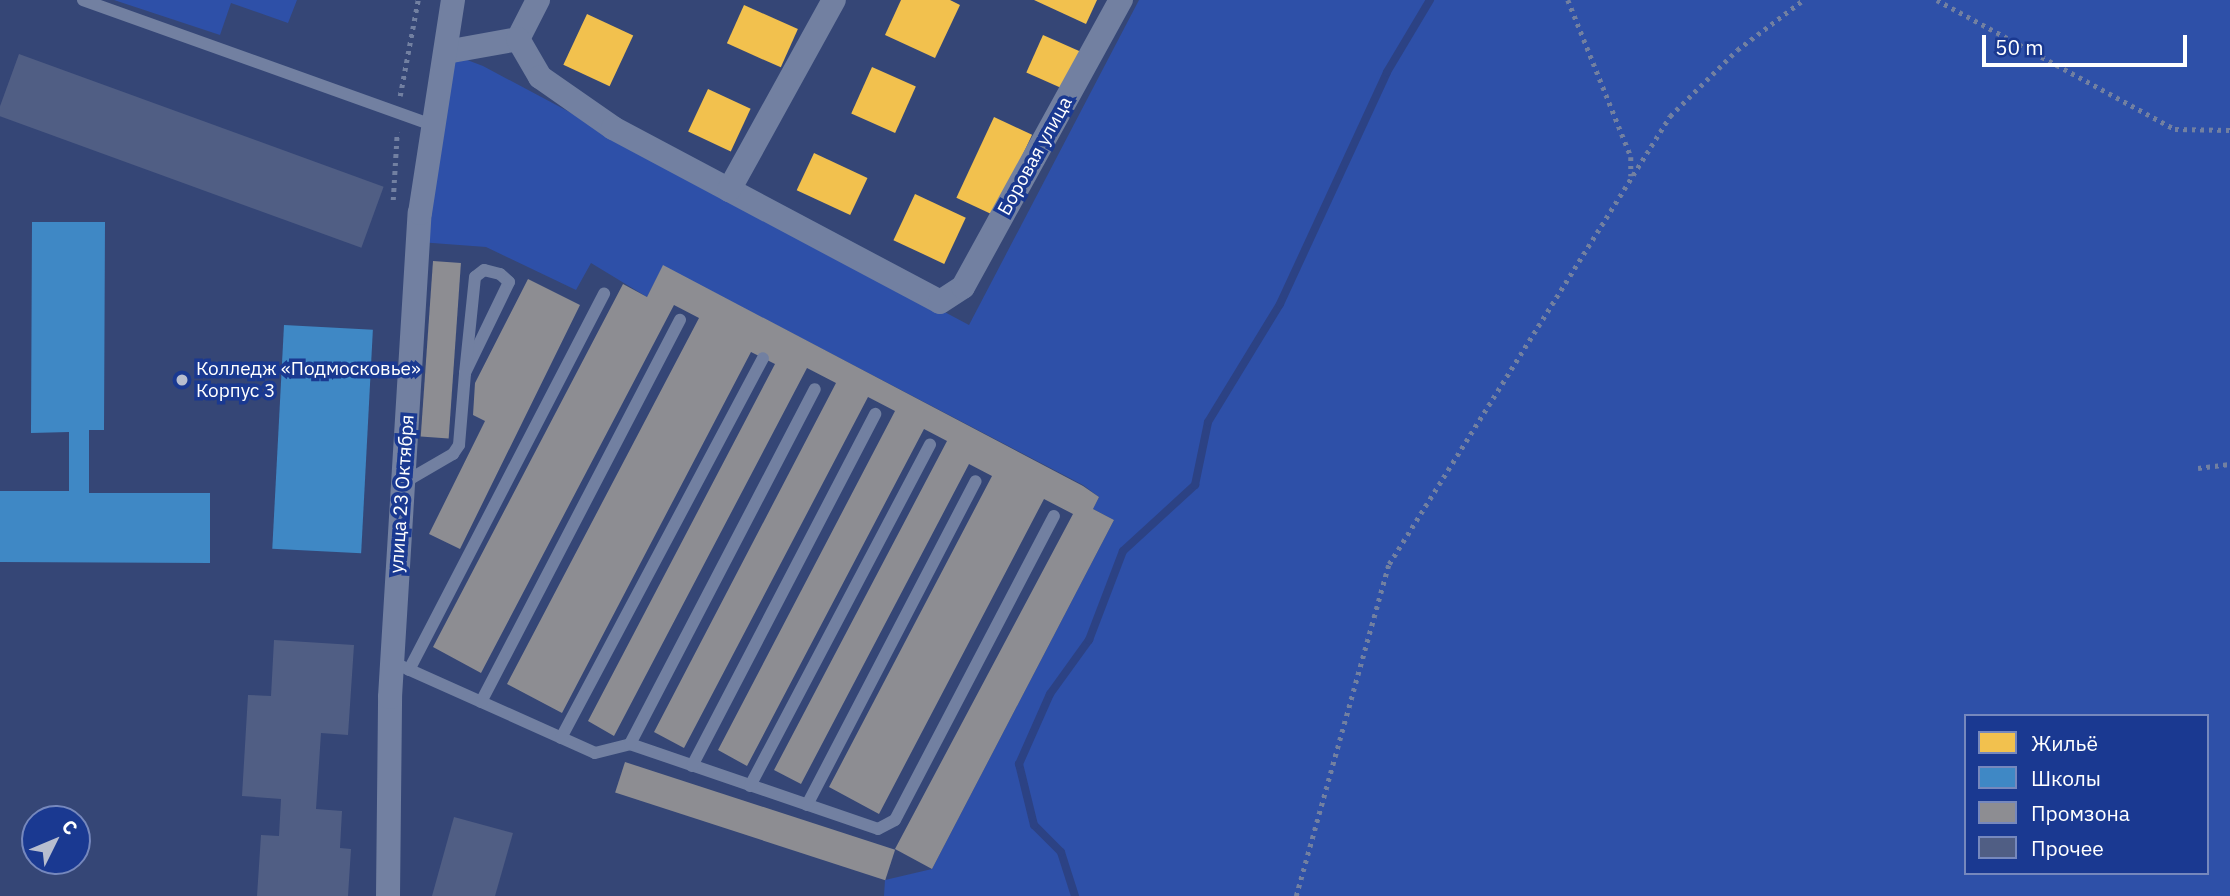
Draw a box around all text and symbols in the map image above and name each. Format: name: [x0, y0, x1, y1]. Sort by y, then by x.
scale bar: [1985, 21, 2190, 65]
text: 50 m: [1995, 33, 2044, 61]
street label: Боровая улица: [993, 93, 1077, 219]
place label: Колледж «Подмосковье» Корпус 3: [196, 358, 421, 402]
marker: Колледж «Подмосковье» Корпус 3: [174, 372, 190, 388]
street label: улица 23 Октября: [385, 414, 419, 574]
legend: [1964, 714, 2209, 875]
text: Жильё: [2031, 729, 2098, 757]
text: Школы: [2031, 764, 2101, 792]
text: Промзона: [2031, 799, 2130, 827]
north arrow: [21, 805, 91, 875]
text: С: [57, 814, 83, 840]
text: Прочее: [2031, 834, 2104, 862]

